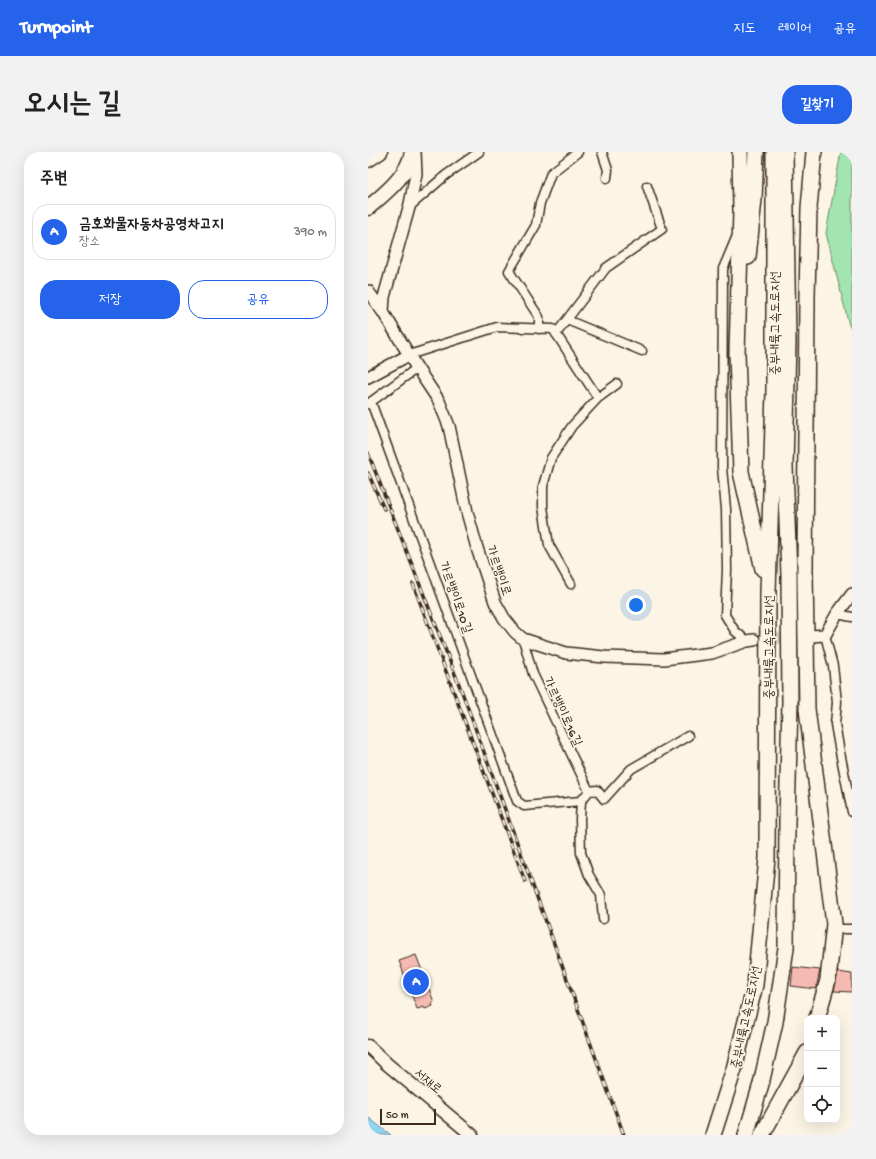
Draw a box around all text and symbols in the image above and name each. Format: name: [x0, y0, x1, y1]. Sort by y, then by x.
text: Turnpoint: [20, 17, 92, 40]
text: 지도: [733, 21, 756, 38]
text: 레이어: [778, 21, 811, 38]
text: 공유: [833, 21, 856, 38]
button: 길찾기: [782, 85, 852, 124]
text: 오시는 길: [24, 89, 121, 122]
text: 주변: [40, 170, 67, 190]
text: 금호화물자동차공영차고지: [79, 216, 224, 234]
text: A: [50, 225, 58, 240]
text: 390 m: [294, 225, 327, 240]
text: 장소: [79, 235, 100, 250]
street label: 중부내륙고속도로지선: [769, 271, 784, 375]
button: 저장: [40, 280, 180, 319]
button: 공유: [188, 280, 328, 319]
street label: 가르뱅이로: [482, 544, 513, 598]
street label: 가르뱅이로10길: [435, 560, 475, 636]
your location: [626, 595, 646, 615]
street label: 중부내륙고속도로지선: [763, 595, 778, 699]
street label: 가르뱅이로16길: [539, 675, 584, 749]
street label: 중부내륙고속도로지선: [729, 965, 766, 1070]
pin: A: [403, 967, 429, 997]
map controls: [804, 1015, 840, 1123]
button: +: [804, 1015, 840, 1051]
button: −: [804, 1051, 840, 1087]
street label: 서재로: [411, 1066, 444, 1098]
button: locate: [804, 1087, 840, 1123]
scale bar: [380, 1107, 436, 1126]
text: 50 m: [386, 1110, 408, 1122]

